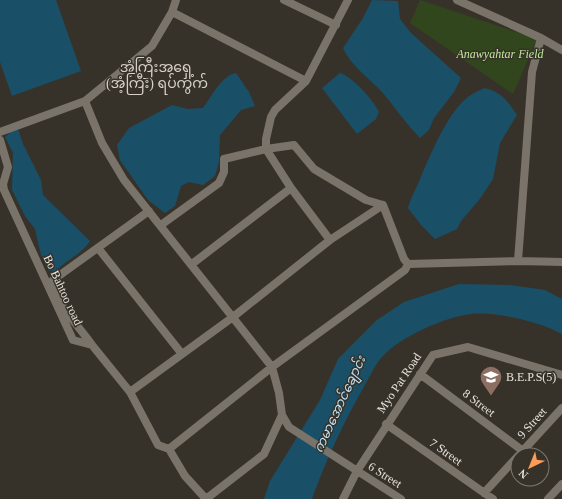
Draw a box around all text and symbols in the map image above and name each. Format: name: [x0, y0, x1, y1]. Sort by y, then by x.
park label: Anawyahtar Field: [456, 47, 544, 61]
district label: အံ့ကြီးအရှေ့ (အံ့ကြီး) ရပ်ကွက်: [106, 57, 208, 95]
street label: Bo Bahtoo road: [41, 253, 85, 327]
street label: Myo Pat Road: [374, 350, 424, 416]
water label: ကမာအောင်ချောင်း: [309, 351, 373, 456]
school or university icon: B.E.P.S(5): [478, 364, 504, 397]
place label: B.E.P.S(5): [506, 370, 556, 384]
street label: 8 Street: [460, 386, 499, 420]
street label: 9 Street: [514, 404, 550, 441]
street label: 7 Street: [427, 436, 466, 469]
north arrow: [510, 447, 550, 487]
street label: 6 Street: [366, 459, 405, 491]
text: N: [516, 467, 530, 481]

